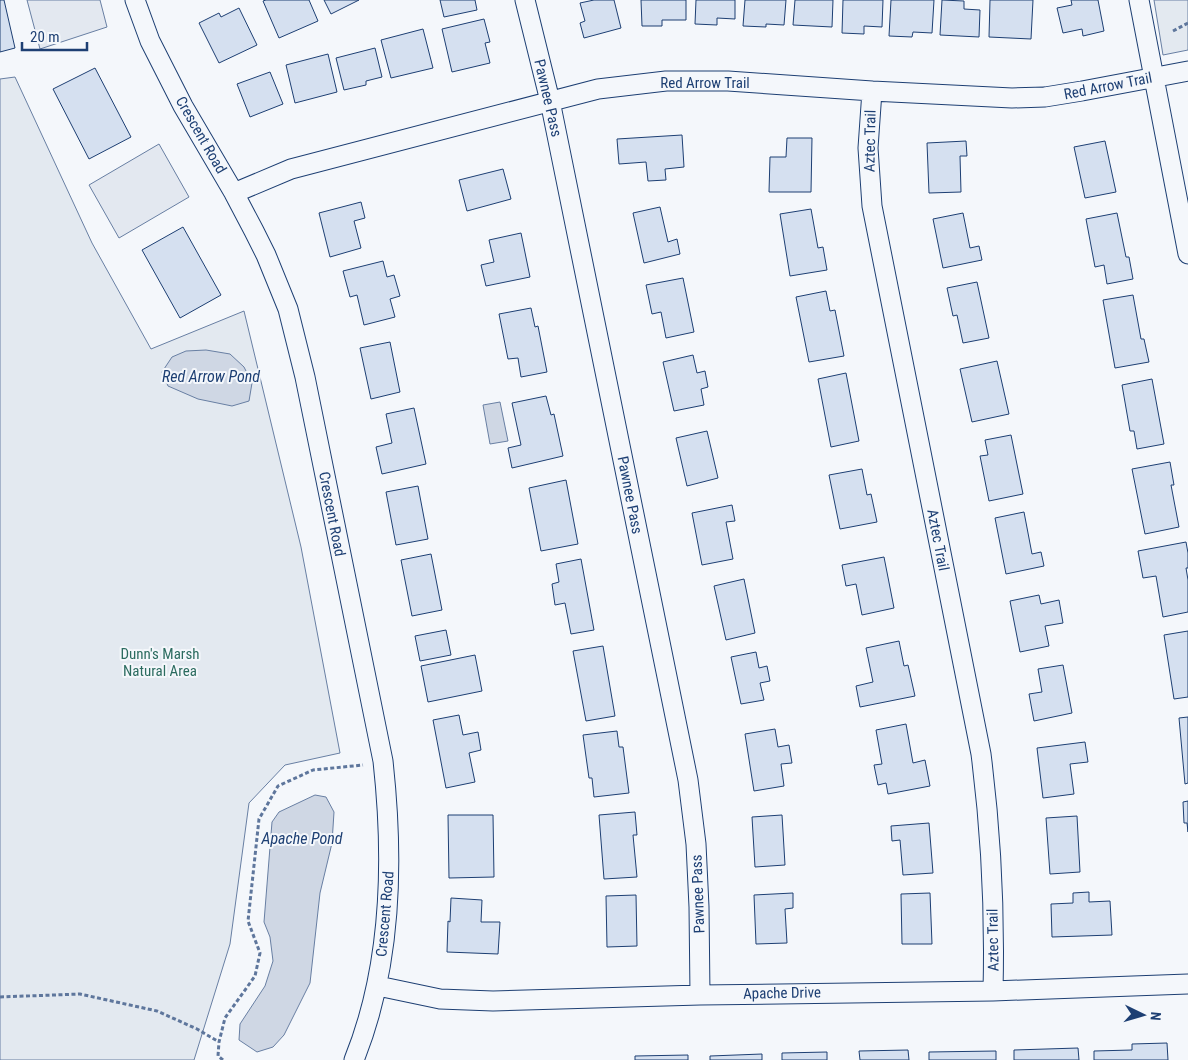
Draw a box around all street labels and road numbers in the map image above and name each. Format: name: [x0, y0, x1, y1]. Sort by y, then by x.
street label: Pawnee Pass: [530, 57, 566, 139]
street label: Red Arrow Trail: [1062, 69, 1154, 103]
street label: Red Arrow Trail: [660, 74, 750, 92]
street label: Crescent Road: [172, 93, 230, 177]
street label: Aztec Trail: [860, 110, 880, 172]
street label: Pawnee Pass: [614, 454, 646, 536]
street label: Crescent Road: [315, 470, 349, 558]
street label: Aztec Trail: [923, 508, 953, 572]
street label: Pawnee Pass: [688, 854, 708, 934]
street label: Crescent Road: [372, 870, 398, 958]
street label: Aztec Trail: [983, 909, 1003, 971]
street label: Apache Drive: [743, 983, 821, 1003]

